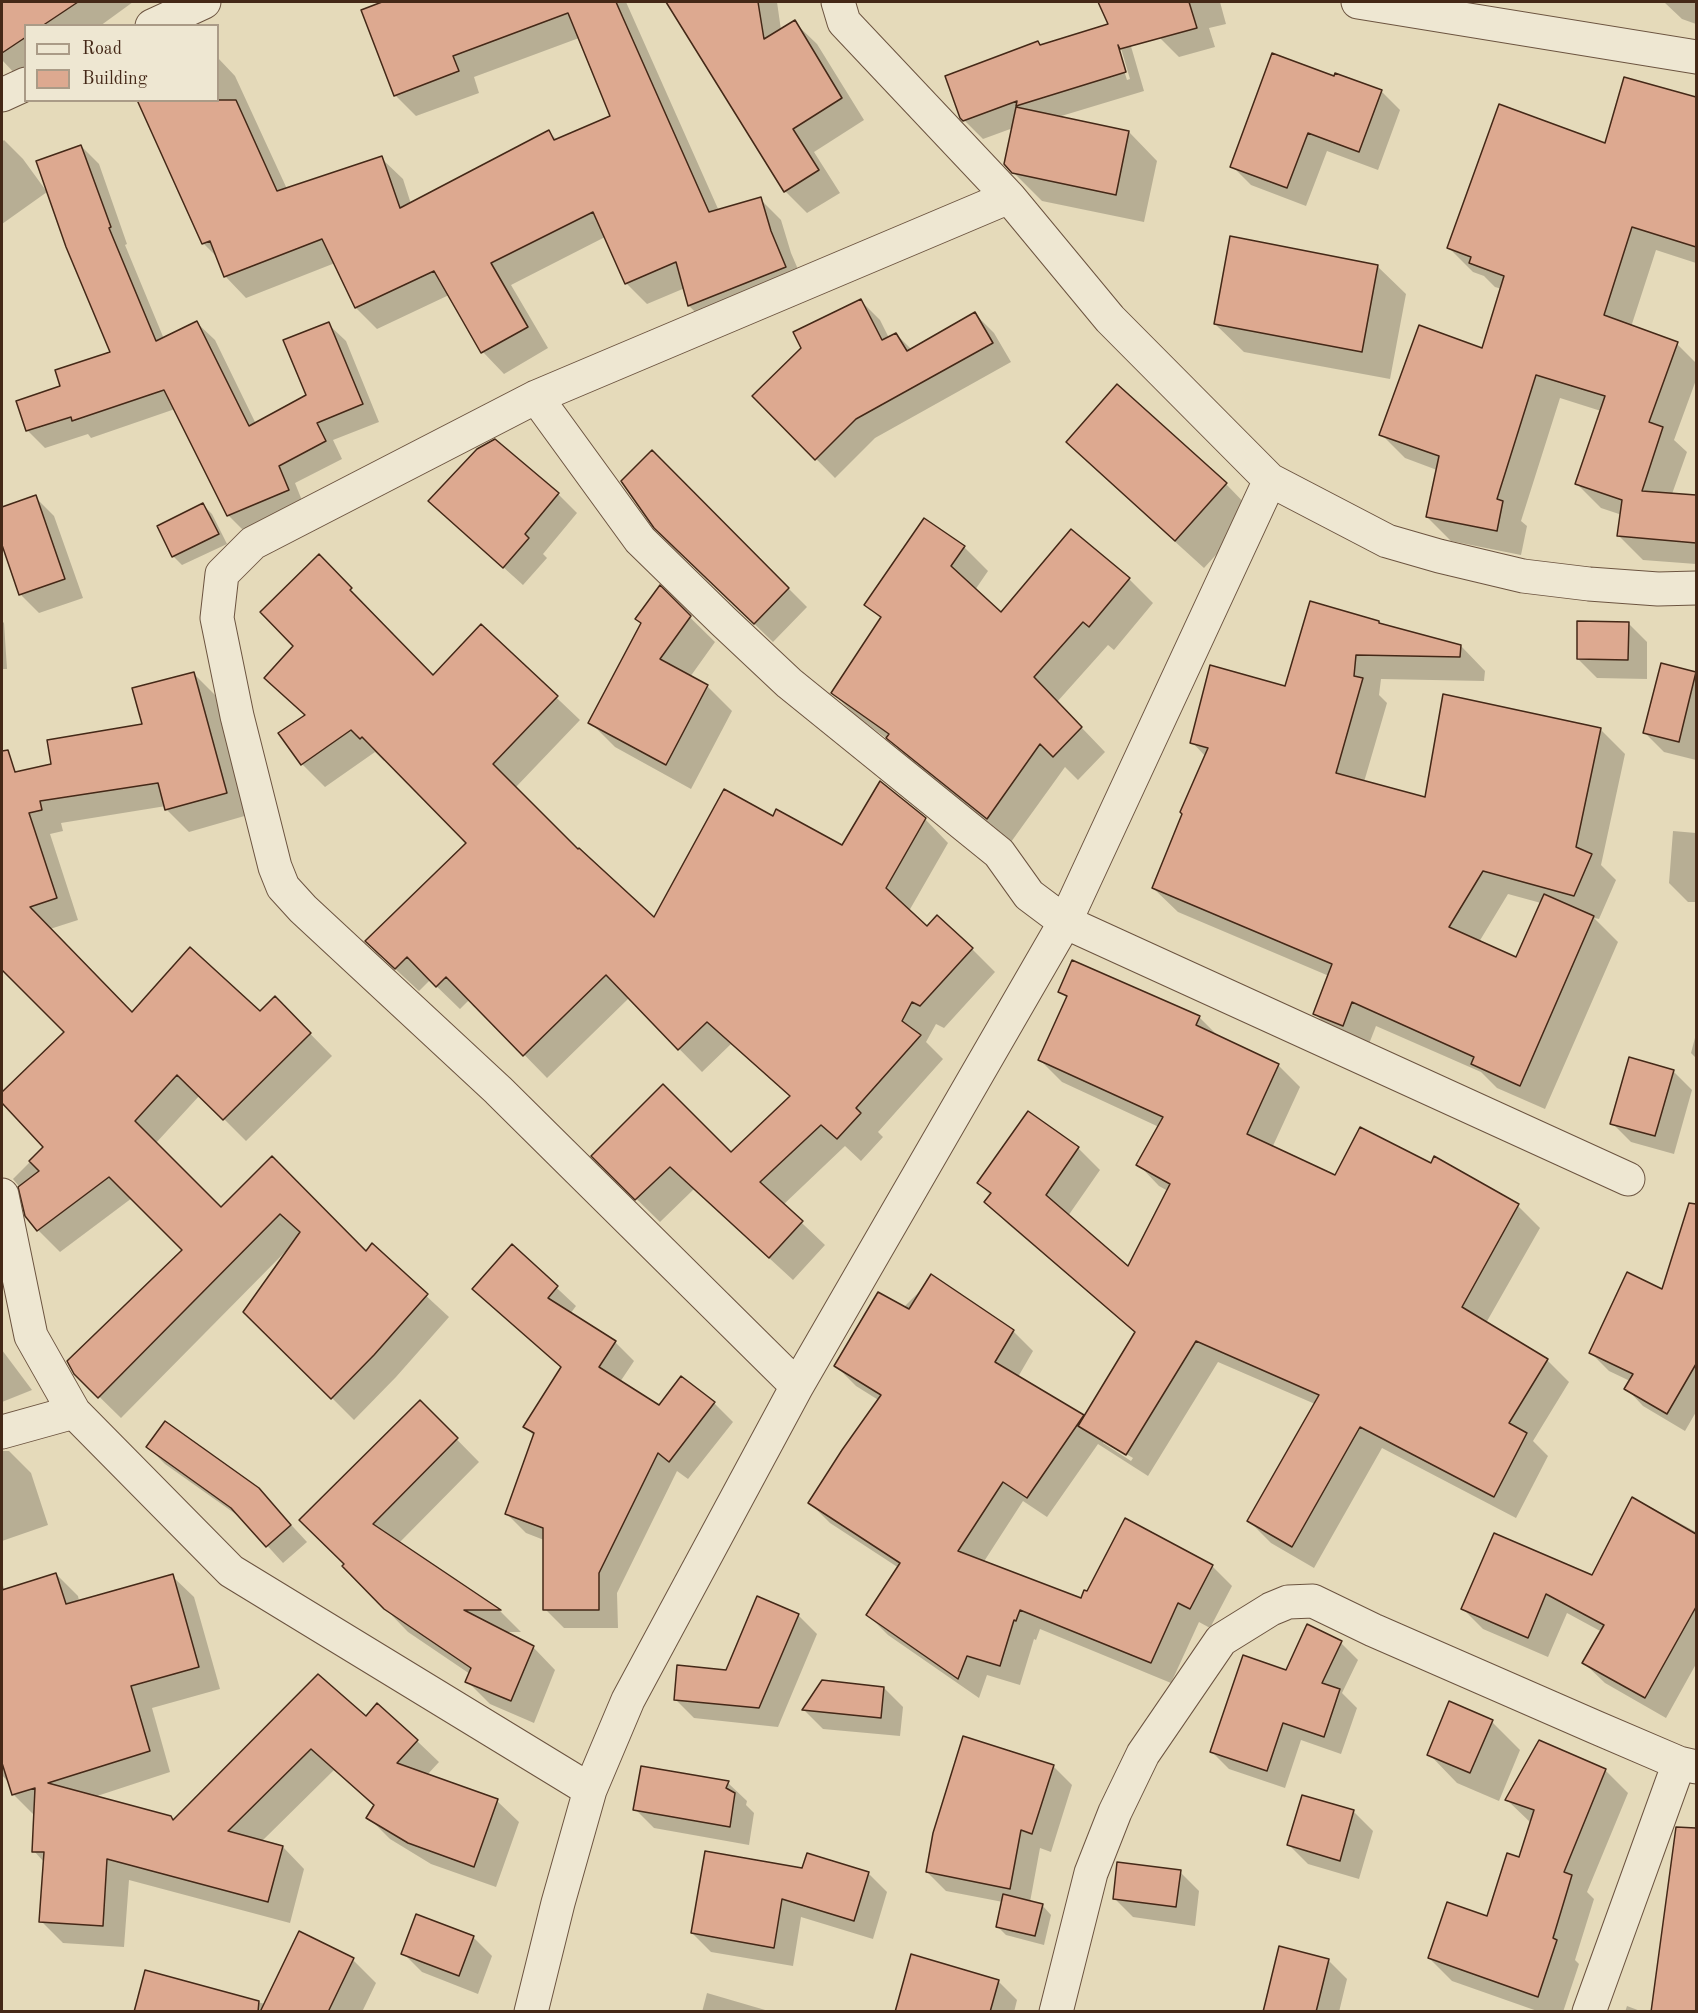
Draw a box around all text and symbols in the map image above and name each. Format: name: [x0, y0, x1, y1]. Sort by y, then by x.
legend: [24, 24, 219, 102]
text: Road: [82, 40, 122, 58]
text: Building: [82, 70, 147, 88]

